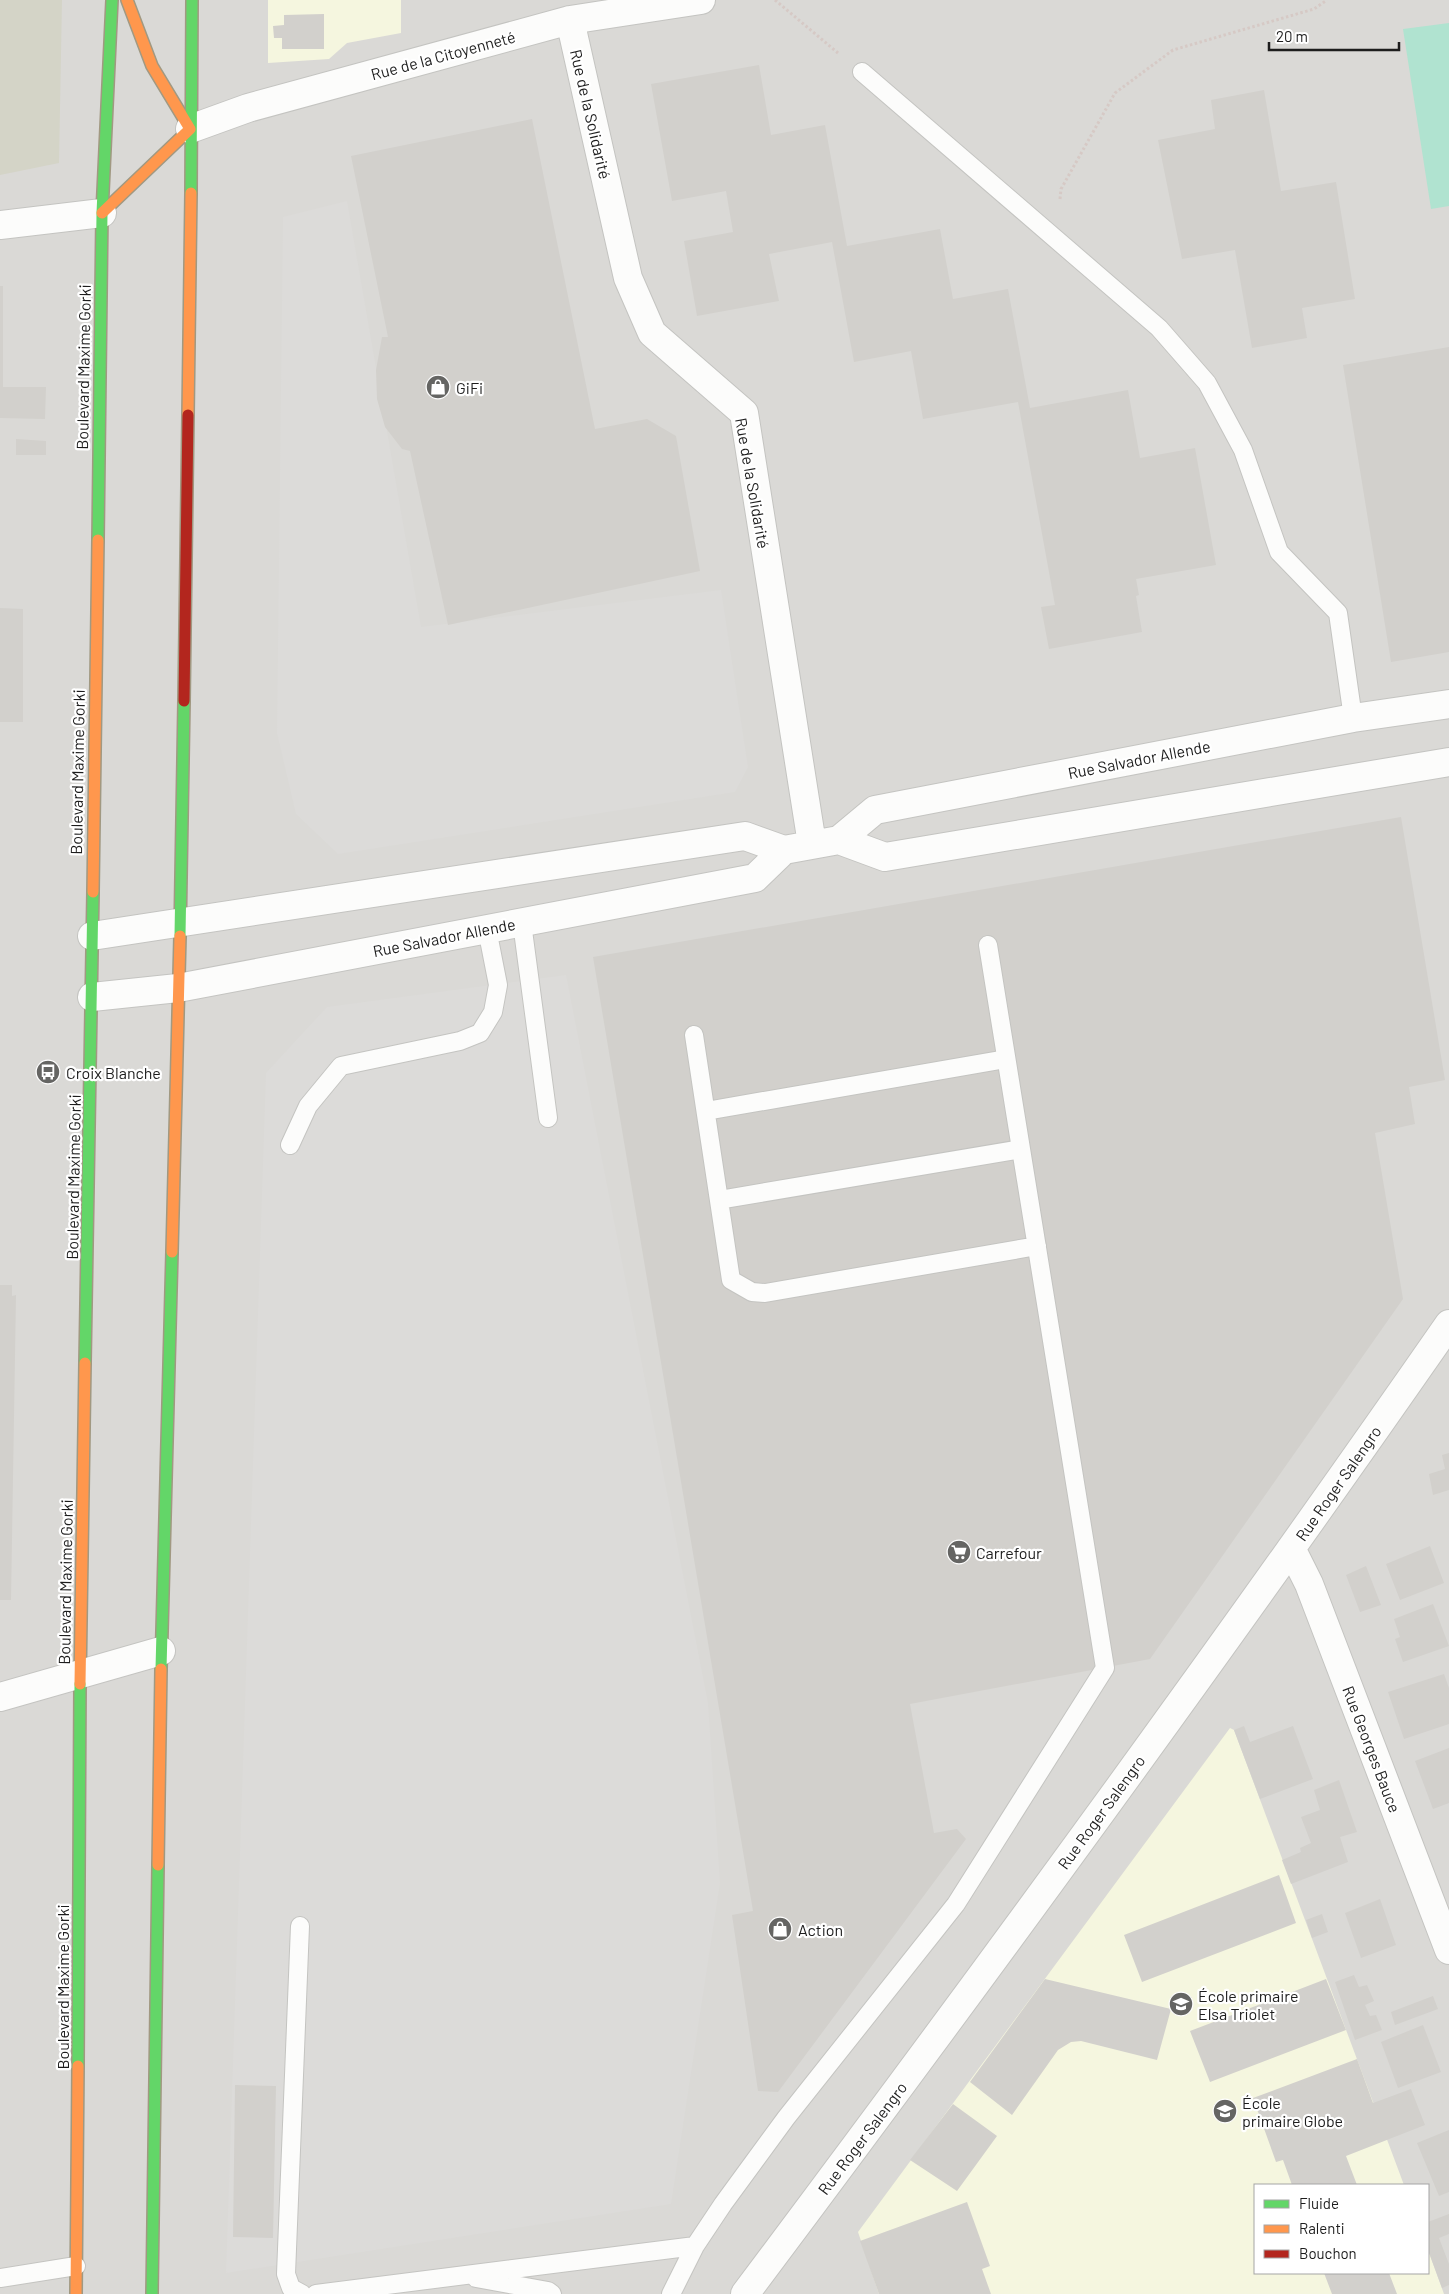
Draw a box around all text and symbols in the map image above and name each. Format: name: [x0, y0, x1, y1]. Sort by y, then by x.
scale bar: [1269, 20, 1399, 52]
street label: Rue de la Citoyenneté: [369, 27, 517, 83]
text: 20 m: [1276, 27, 1308, 45]
street label: Rue de la Solidarité: [567, 47, 615, 181]
street label: Boulevard Maxime Gorki: [72, 284, 94, 450]
shop icon: GiFi: [425, 374, 451, 400]
place label: GiFi: [456, 378, 483, 397]
street label: Rue de la Solidarité: [732, 416, 774, 550]
street label: Boulevard Maxime Gorki: [66, 689, 88, 855]
street label: Rue Salvador Allende: [1066, 736, 1212, 782]
street label: Rue Salvador Allende: [371, 914, 517, 960]
bus stop icon: Croix Blanche: [35, 1059, 61, 1085]
place label: Croix Blanche: [66, 1063, 161, 1082]
street label: Boulevard Maxime Gorki: [62, 1094, 84, 1260]
street label: Rue Roger Salengro: [1291, 1422, 1385, 1544]
street label: Boulevard Maxime Gorki: [54, 1499, 76, 1665]
supermarket icon: Carrefour: [946, 1539, 972, 1565]
place label: Carrefour: [976, 1543, 1042, 1562]
street label: Rue Georges Bauce: [1339, 1683, 1405, 1815]
street label: Rue Roger Salengro: [1053, 1751, 1149, 1873]
street label: Boulevard Maxime Gorki: [53, 1904, 72, 2070]
shop icon: Action: [767, 1916, 793, 1942]
place label: Action: [798, 1920, 843, 1939]
place label: École primaire Elsa Triolet: [1198, 1986, 1299, 2023]
school or university icon: École primaire Elsa Triolet: [1168, 1991, 1194, 2017]
street label: Rue Roger Salengro: [813, 2078, 911, 2198]
place label: École primaire Globe: [1242, 2093, 1343, 2130]
school or university icon: École primaire Globe: [1212, 2098, 1238, 2124]
legend: [1254, 2184, 1429, 2274]
text: Fluide: [1299, 2194, 1339, 2212]
text: Ralenti: [1299, 2219, 1345, 2237]
text: Bouchon: [1299, 2244, 1357, 2262]

